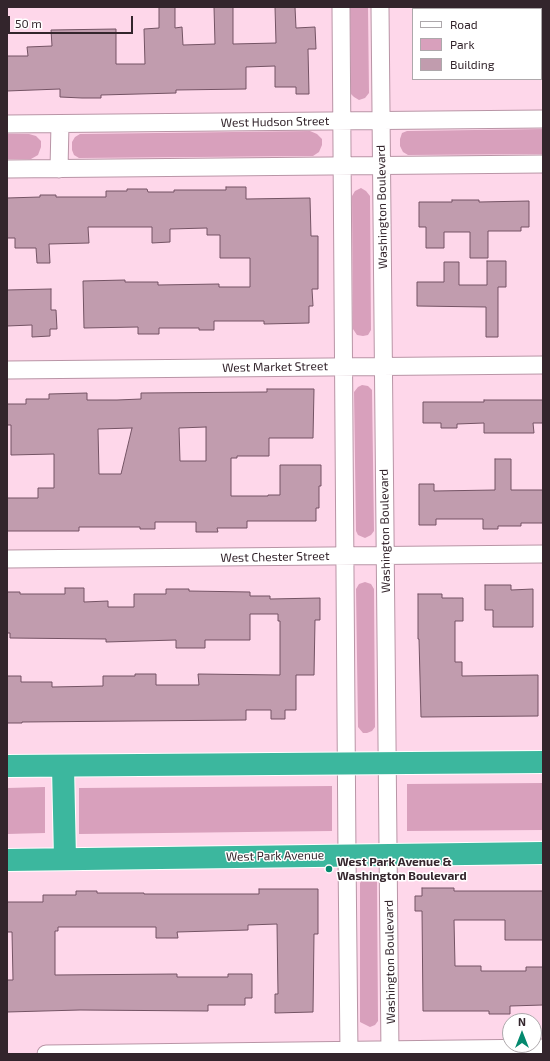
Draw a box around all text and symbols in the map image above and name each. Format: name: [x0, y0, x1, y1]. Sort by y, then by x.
scale bar: [10, 8, 135, 34]
legend: [412, 8, 542, 80]
text: 50 m: [15, 16, 42, 30]
text: Road: [450, 17, 478, 31]
text: Park: [450, 37, 475, 51]
text: Building: [450, 57, 494, 71]
street label: West Hudson Street: [221, 114, 329, 130]
street label: Washington Boulevard: [374, 145, 390, 269]
street label: West Market Street: [222, 359, 328, 375]
street label: Washington Boulevard: [377, 469, 393, 593]
street label: West Chester Street: [220, 549, 330, 565]
street label: West Park Avenue: [226, 848, 324, 864]
place label: West Park Avenue & Washington Boulevard: [337, 855, 467, 883]
marker: West Park Avenue & Washington Boulevard: [324, 864, 334, 874]
street label: Washington Boulevard: [382, 900, 398, 1024]
north arrow: [502, 1013, 542, 1053]
text: N: [518, 1015, 526, 1028]

